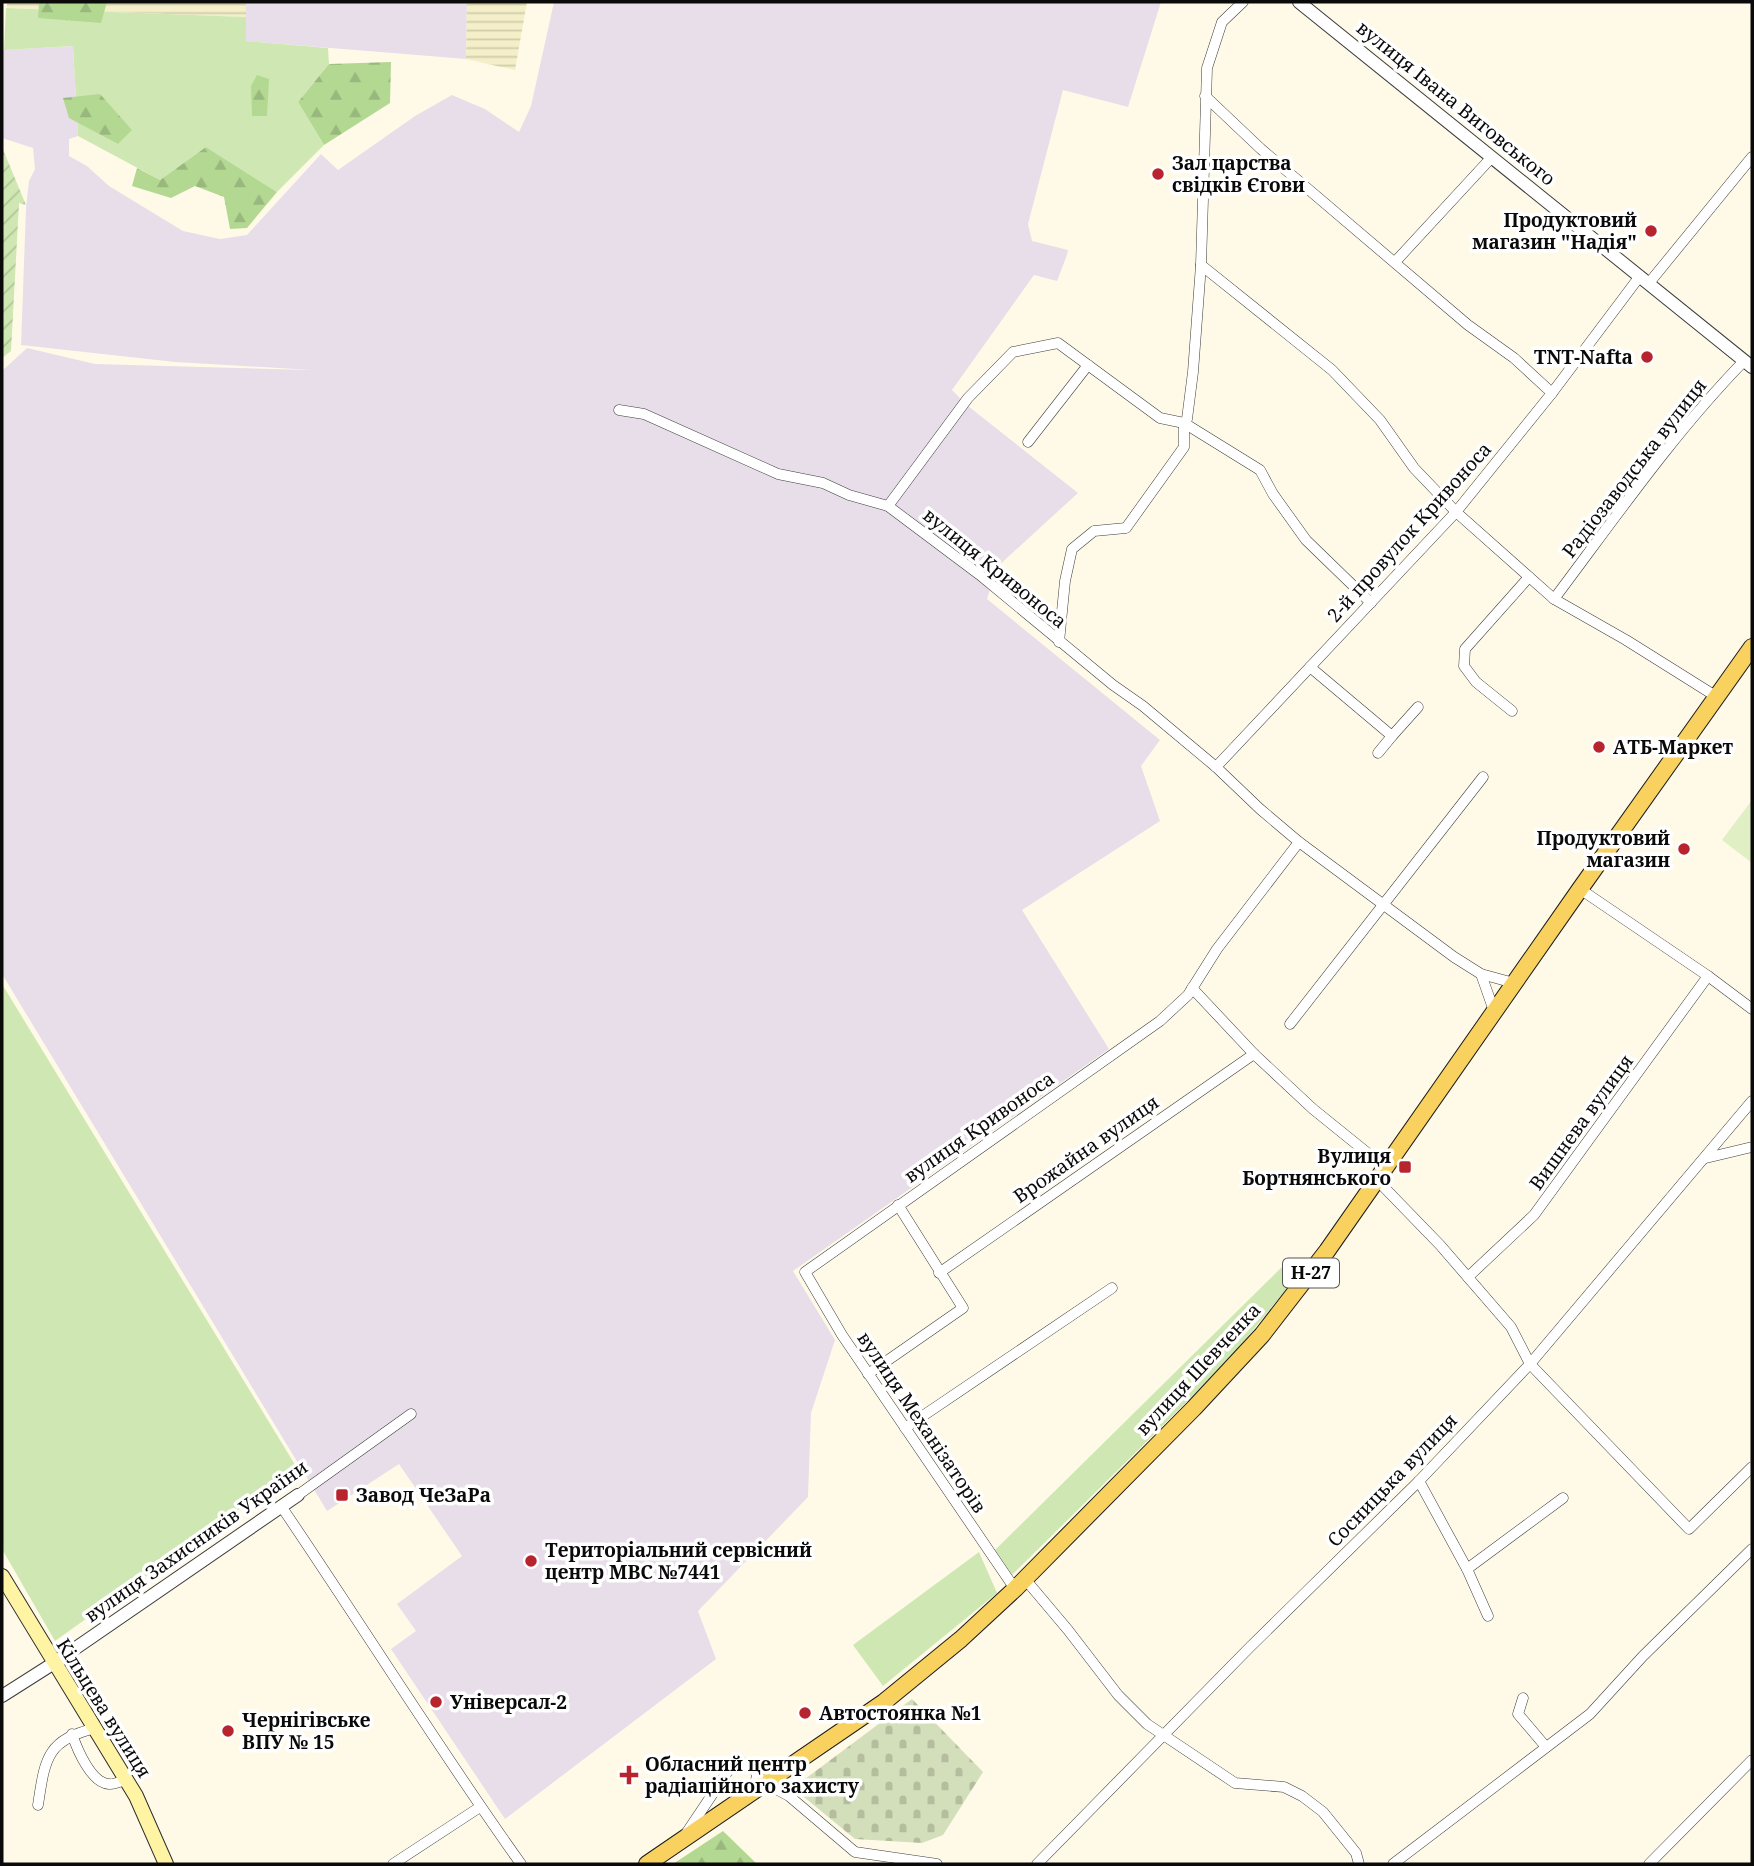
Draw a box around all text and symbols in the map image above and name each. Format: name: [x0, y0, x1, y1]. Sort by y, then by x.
street label: вулиця Івана Виговського: [1351, 15, 1561, 191]
place label: Зал царства свідків Єгови: [1172, 150, 1305, 198]
marker: Зал царства свідків Єгови: [1150, 166, 1166, 182]
place label: Продуктовий магазин "Надія": [1472, 207, 1637, 255]
marker: Продуктовий магазин "Надія": [1643, 223, 1659, 239]
place label: TNT-Nafta: [1534, 344, 1633, 370]
marker: TNT-Nafta: [1639, 349, 1655, 365]
street label: Радіозаводська вулиця: [1556, 373, 1712, 563]
street label: 2-й провулок Кривоноса: [1321, 436, 1497, 628]
street label: вулиця Кривоноса: [918, 502, 1072, 634]
place label: АТБ-Маркет: [1613, 734, 1733, 760]
marker: АТБ-Маркет: [1591, 739, 1607, 755]
place label: Продуктовий магазин: [1536, 825, 1670, 873]
marker: Продуктовий магазин: [1676, 841, 1692, 857]
street label: Вишнева вулиця: [1523, 1049, 1639, 1195]
street label: вулиця Кривоноса: [899, 1065, 1059, 1189]
street label: Врожайна вулиця: [1008, 1089, 1164, 1209]
place label: Вулиця Бортнянського: [1242, 1143, 1391, 1191]
marker: Вулиця Бортнянського: [1397, 1159, 1413, 1175]
road number: Н-27: [1283, 1258, 1339, 1288]
street label: вулиця Шевченка: [1130, 1297, 1266, 1441]
street label: вулиця Механізаторів: [852, 1326, 992, 1518]
street label: Сосницька вулиця: [1321, 1407, 1463, 1553]
street label: вулиця Захисників України: [79, 1454, 313, 1628]
place label: Завод ЧеЗаРа: [356, 1482, 491, 1508]
marker: Завод ЧеЗаРа: [334, 1487, 350, 1503]
place label: Територіальний сервісний центр МВС №7441: [545, 1537, 812, 1585]
marker: Територіальний сервісний центр МВС №7441: [523, 1553, 539, 1569]
street label: Кільцева вулиця: [51, 1633, 157, 1783]
place label: Універсал-2: [450, 1689, 567, 1715]
marker: Універсал-2: [428, 1694, 444, 1710]
place label: Автостоянка №1: [819, 1700, 981, 1726]
marker: Автостоянка №1: [797, 1705, 813, 1721]
place label: Чернігівське ВПУ № 15: [242, 1707, 371, 1755]
marker: Чернігівське ВПУ № 15: [220, 1723, 236, 1739]
place label: Обласний центр радіаційного захисту: [645, 1751, 860, 1799]
marker: Обласний центр радіаційного захисту: [619, 1765, 639, 1785]

